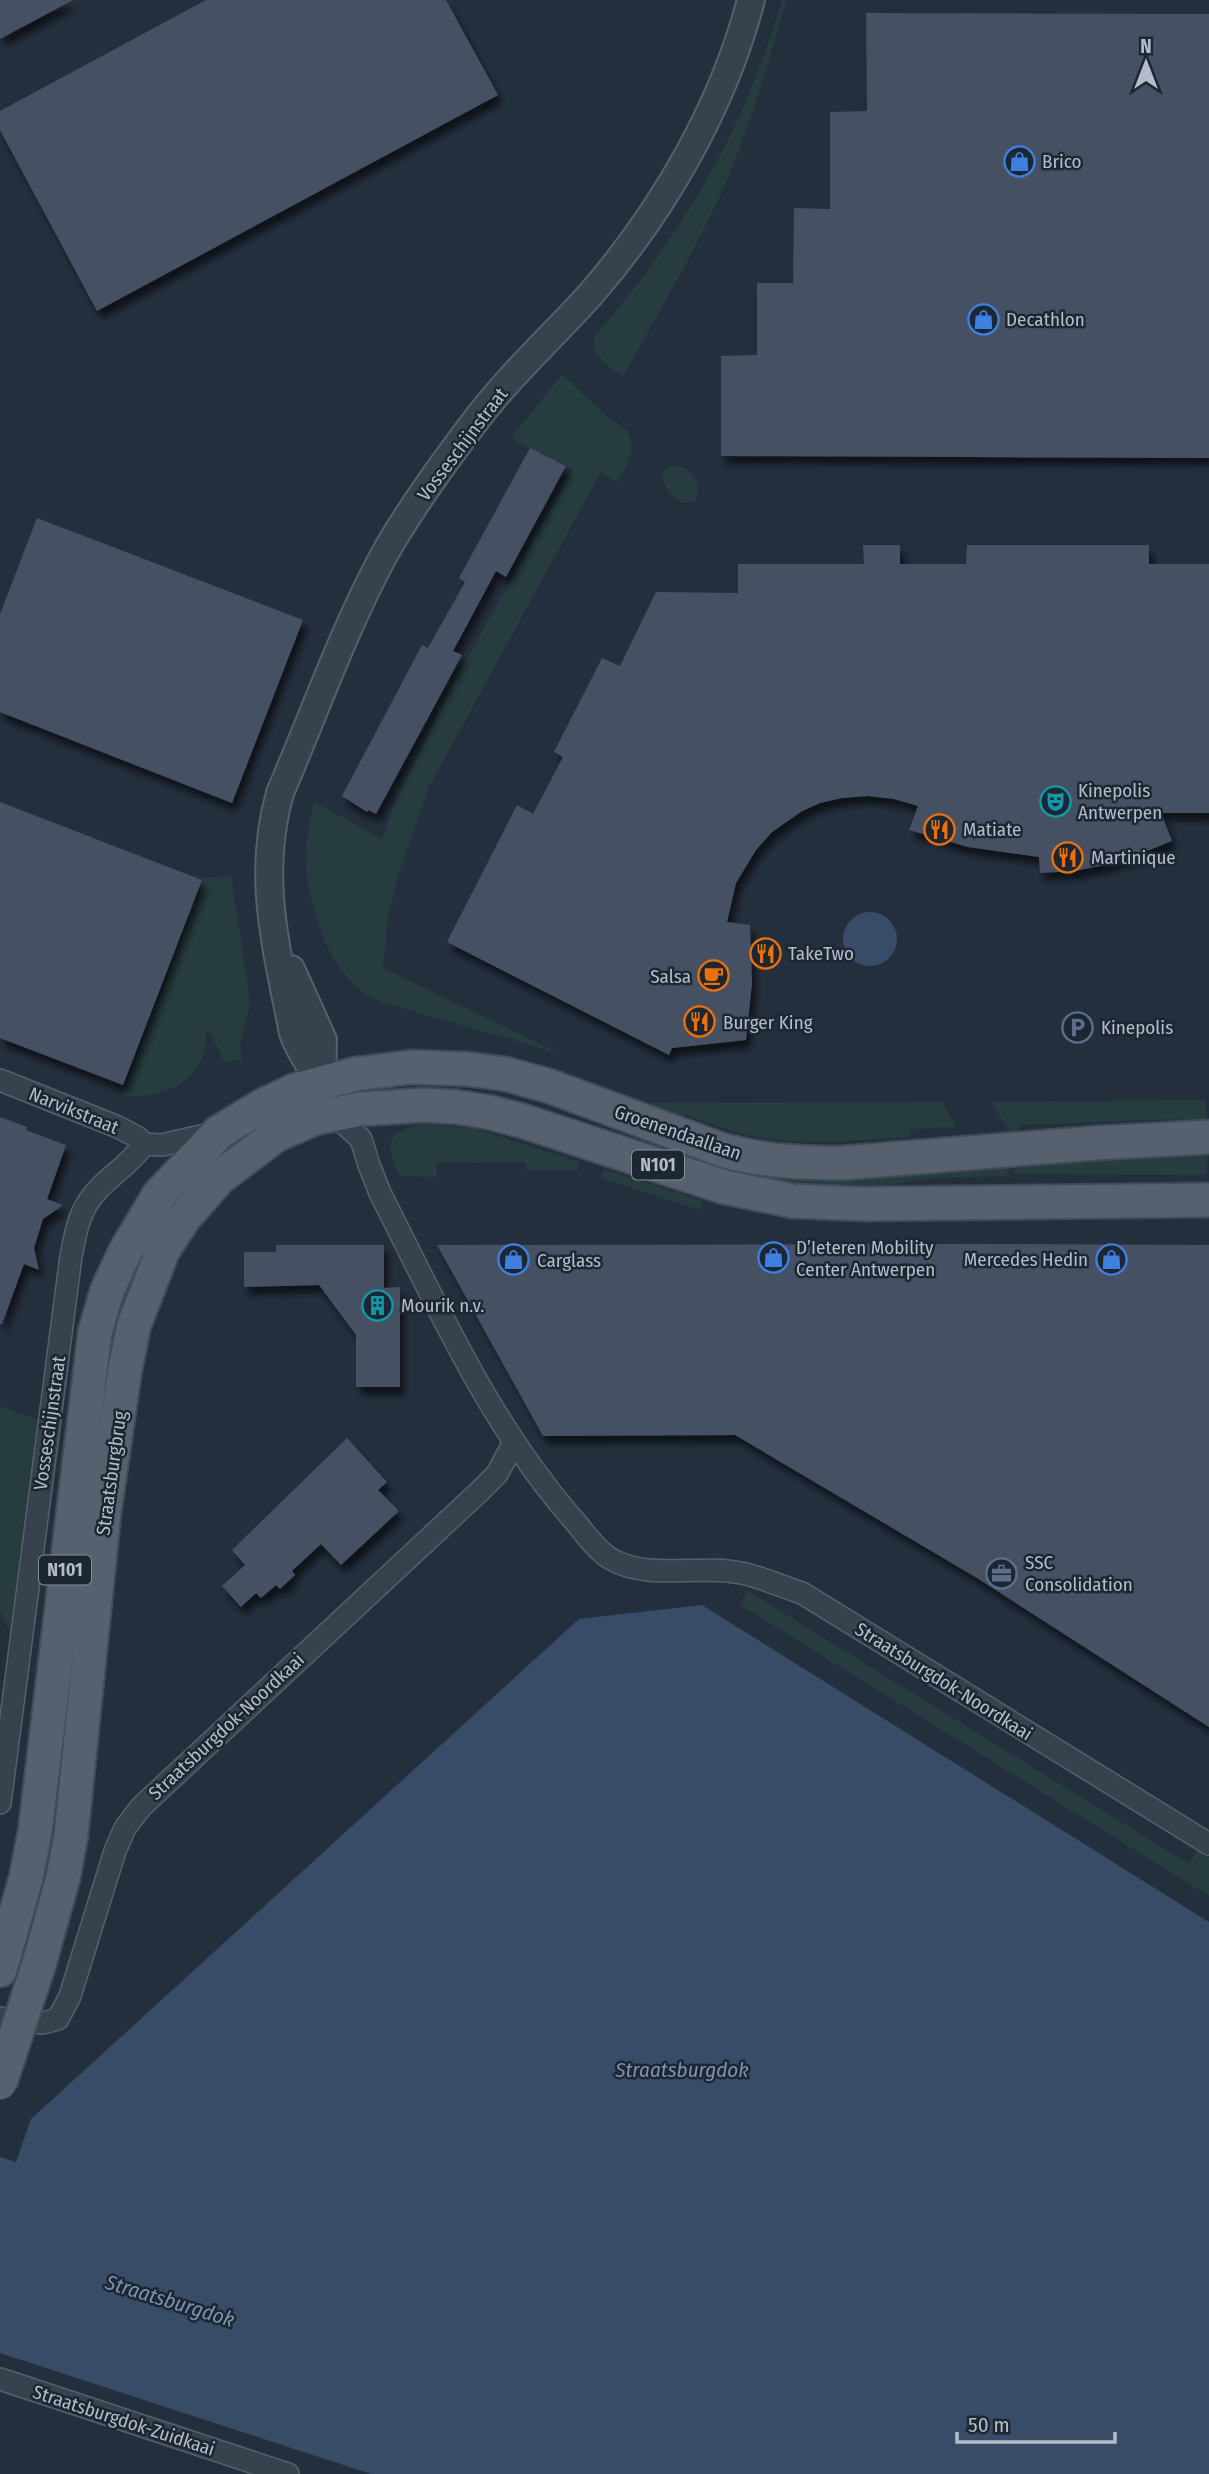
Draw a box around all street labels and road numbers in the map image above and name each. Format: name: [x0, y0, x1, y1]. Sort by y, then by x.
street label: Vosseschijnstraat: [412, 383, 513, 505]
street label: Narvikstraat: [26, 1082, 123, 1139]
street label: Groenendaallaan: [611, 1100, 744, 1165]
road number: N101: [632, 1150, 684, 1180]
street label: Vosseschijnstraat: [29, 1354, 70, 1492]
street label: Straatsburgbrug: [91, 1409, 132, 1537]
road number: N101: [39, 1555, 91, 1584]
street label: Straatsburgdok-Noordkaai: [851, 1617, 1037, 1745]
street label: Straatsburgdok-Noordkaai: [144, 1648, 309, 1805]
street label: Straatsburgdok-Zuidkaai: [30, 2380, 218, 2461]

